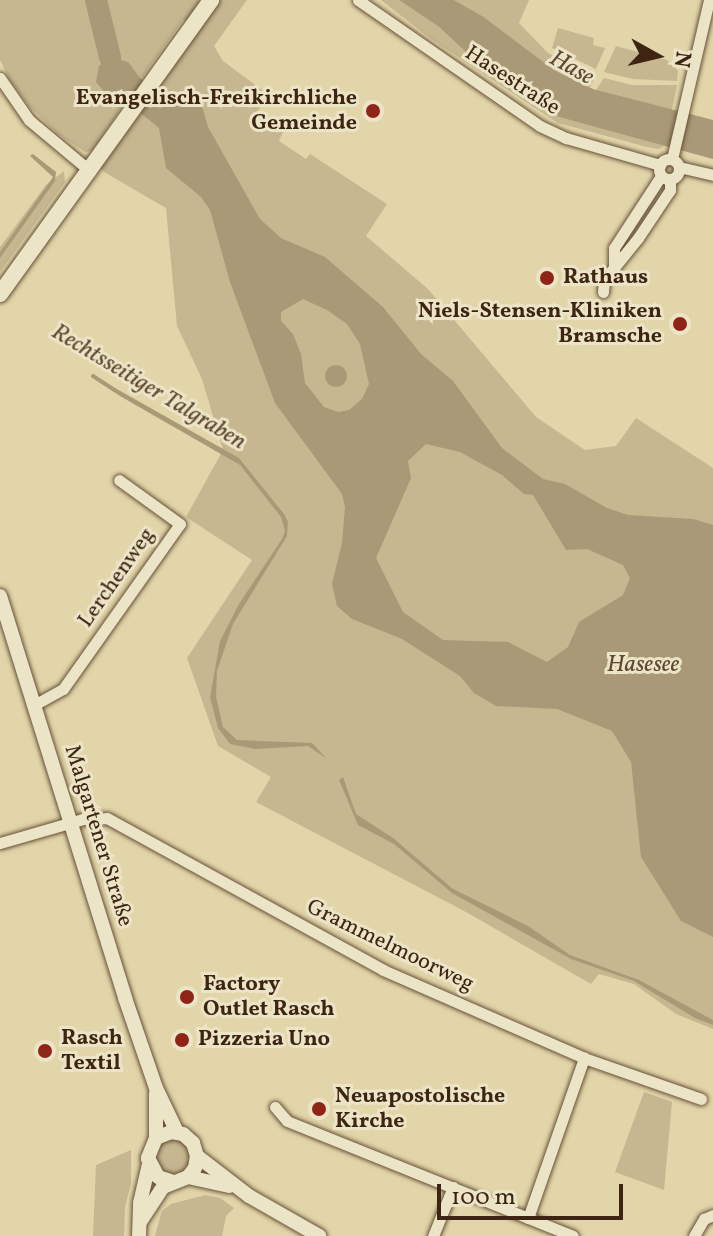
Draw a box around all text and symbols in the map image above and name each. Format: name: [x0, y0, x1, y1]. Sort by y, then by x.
north arrow: [617, 16, 697, 96]
street label: Hasestraße: [459, 40, 565, 122]
water label: Hase: [544, 45, 598, 93]
text: N: [665, 49, 698, 69]
place label: Evangelisch-Freikirchliche Gemeinde: [76, 85, 357, 136]
marker: Evangelisch-Freikirchliche Gemeinde: [364, 102, 382, 120]
place label: Rathaus: [563, 265, 648, 291]
marker: Rathaus: [538, 269, 556, 287]
place label: Niels-Stensen-Kliniken Bramsche: [418, 298, 662, 350]
marker: Niels-Stensen-Kliniken Bramsche: [669, 313, 691, 335]
water label: Rechtsseitiger Talgraben: [46, 319, 250, 457]
street label: Lerchenweg: [73, 523, 161, 633]
water label: Hasesee: [607, 652, 679, 680]
street label: Malgartener Straße: [58, 742, 138, 930]
street label: Grammelmoorweg: [302, 894, 478, 998]
place label: Factory Outlet Rasch: [203, 971, 334, 1022]
marker: Factory Outlet Rasch: [178, 988, 196, 1006]
place label: Rasch Textil: [61, 1025, 123, 1076]
place label: Pizzeria Uno: [198, 1027, 330, 1053]
marker: Pizzeria Uno: [173, 1031, 191, 1049]
marker: Rasch Textil: [36, 1042, 54, 1060]
place label: Neuapostolische Kirche: [335, 1083, 505, 1134]
marker: Neuapostolische Kirche: [310, 1100, 328, 1118]
scale bar: [441, 1168, 627, 1218]
text: 100 m: [451, 1181, 516, 1215]

